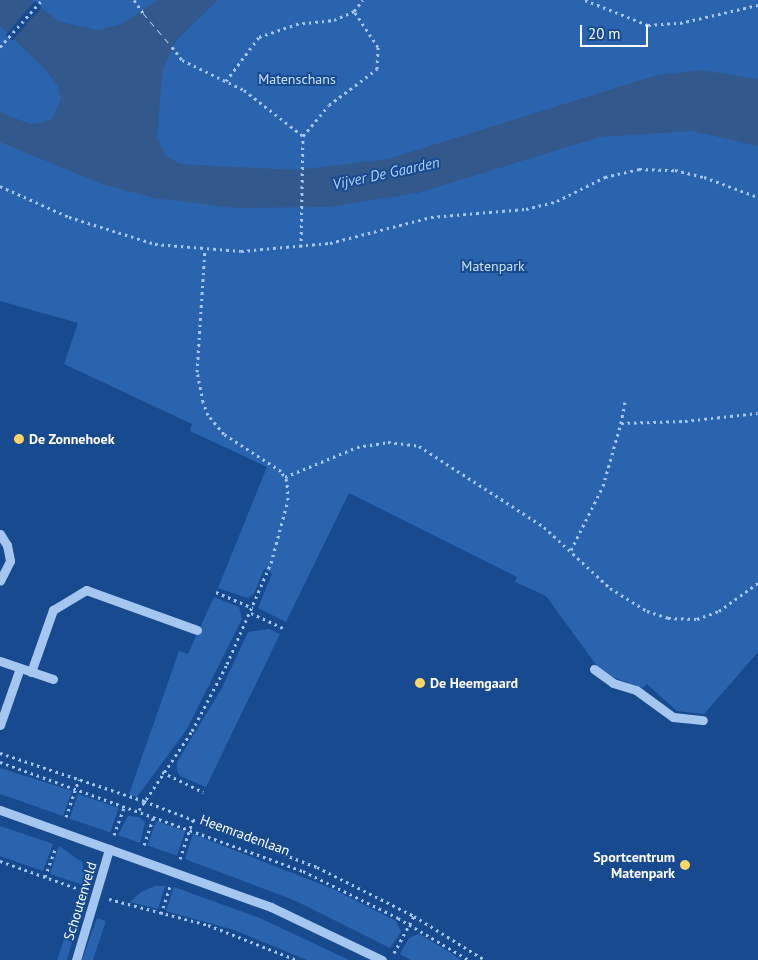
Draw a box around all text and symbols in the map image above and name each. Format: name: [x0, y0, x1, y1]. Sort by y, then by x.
scale bar: [583, 15, 650, 47]
text: 20 m: [588, 24, 621, 43]
park label: Matenschans: [258, 71, 336, 87]
water label: Vijver De Gaarden: [331, 153, 441, 193]
park label: Matenpark: [461, 258, 525, 274]
place label: De Zonnehoek: [29, 431, 115, 447]
marker: De Zonnehoek: [13, 433, 25, 445]
place label: De Heemgaard: [430, 675, 518, 691]
marker: De Heemgaard: [414, 677, 426, 689]
street label: Heemradenlaan: [198, 811, 292, 859]
place label: Sportcentrum Matenpark: [593, 849, 675, 882]
marker: Sportcentrum Matenpark: [679, 859, 691, 871]
street label: Schoutenveld: [60, 860, 100, 942]

